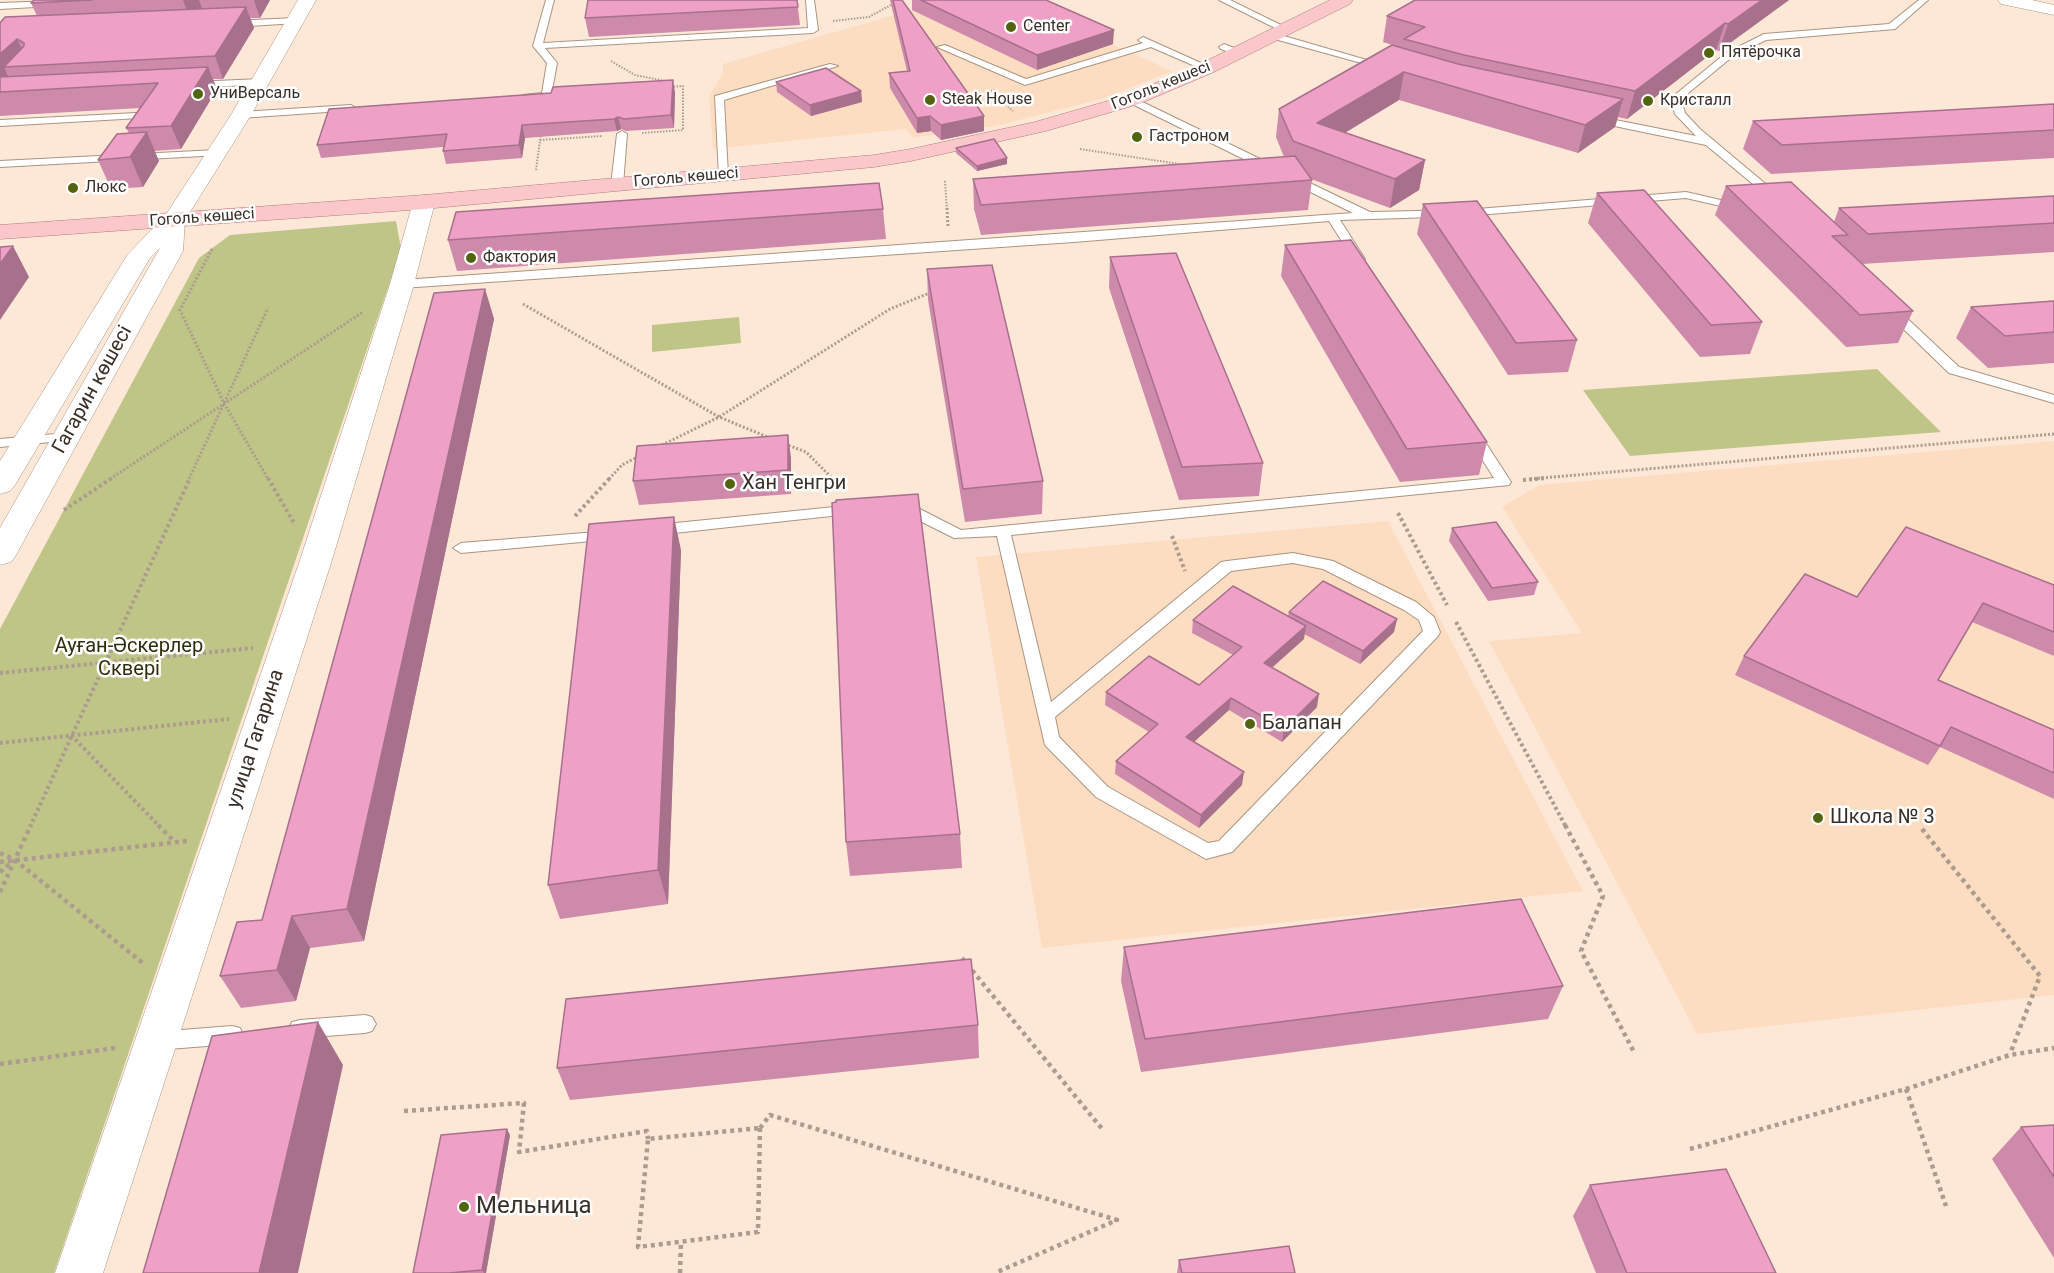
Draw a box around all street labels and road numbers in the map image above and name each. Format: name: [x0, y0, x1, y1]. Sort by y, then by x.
street label: Гоголь көшесі: [1109, 57, 1213, 115]
street label: Гоголь көшесі: [633, 164, 739, 192]
street label: Гоголь көшесі: [149, 205, 255, 231]
street label: Гагарин көшесі: [48, 322, 138, 458]
street label: улица Гагарина: [222, 667, 290, 811]

